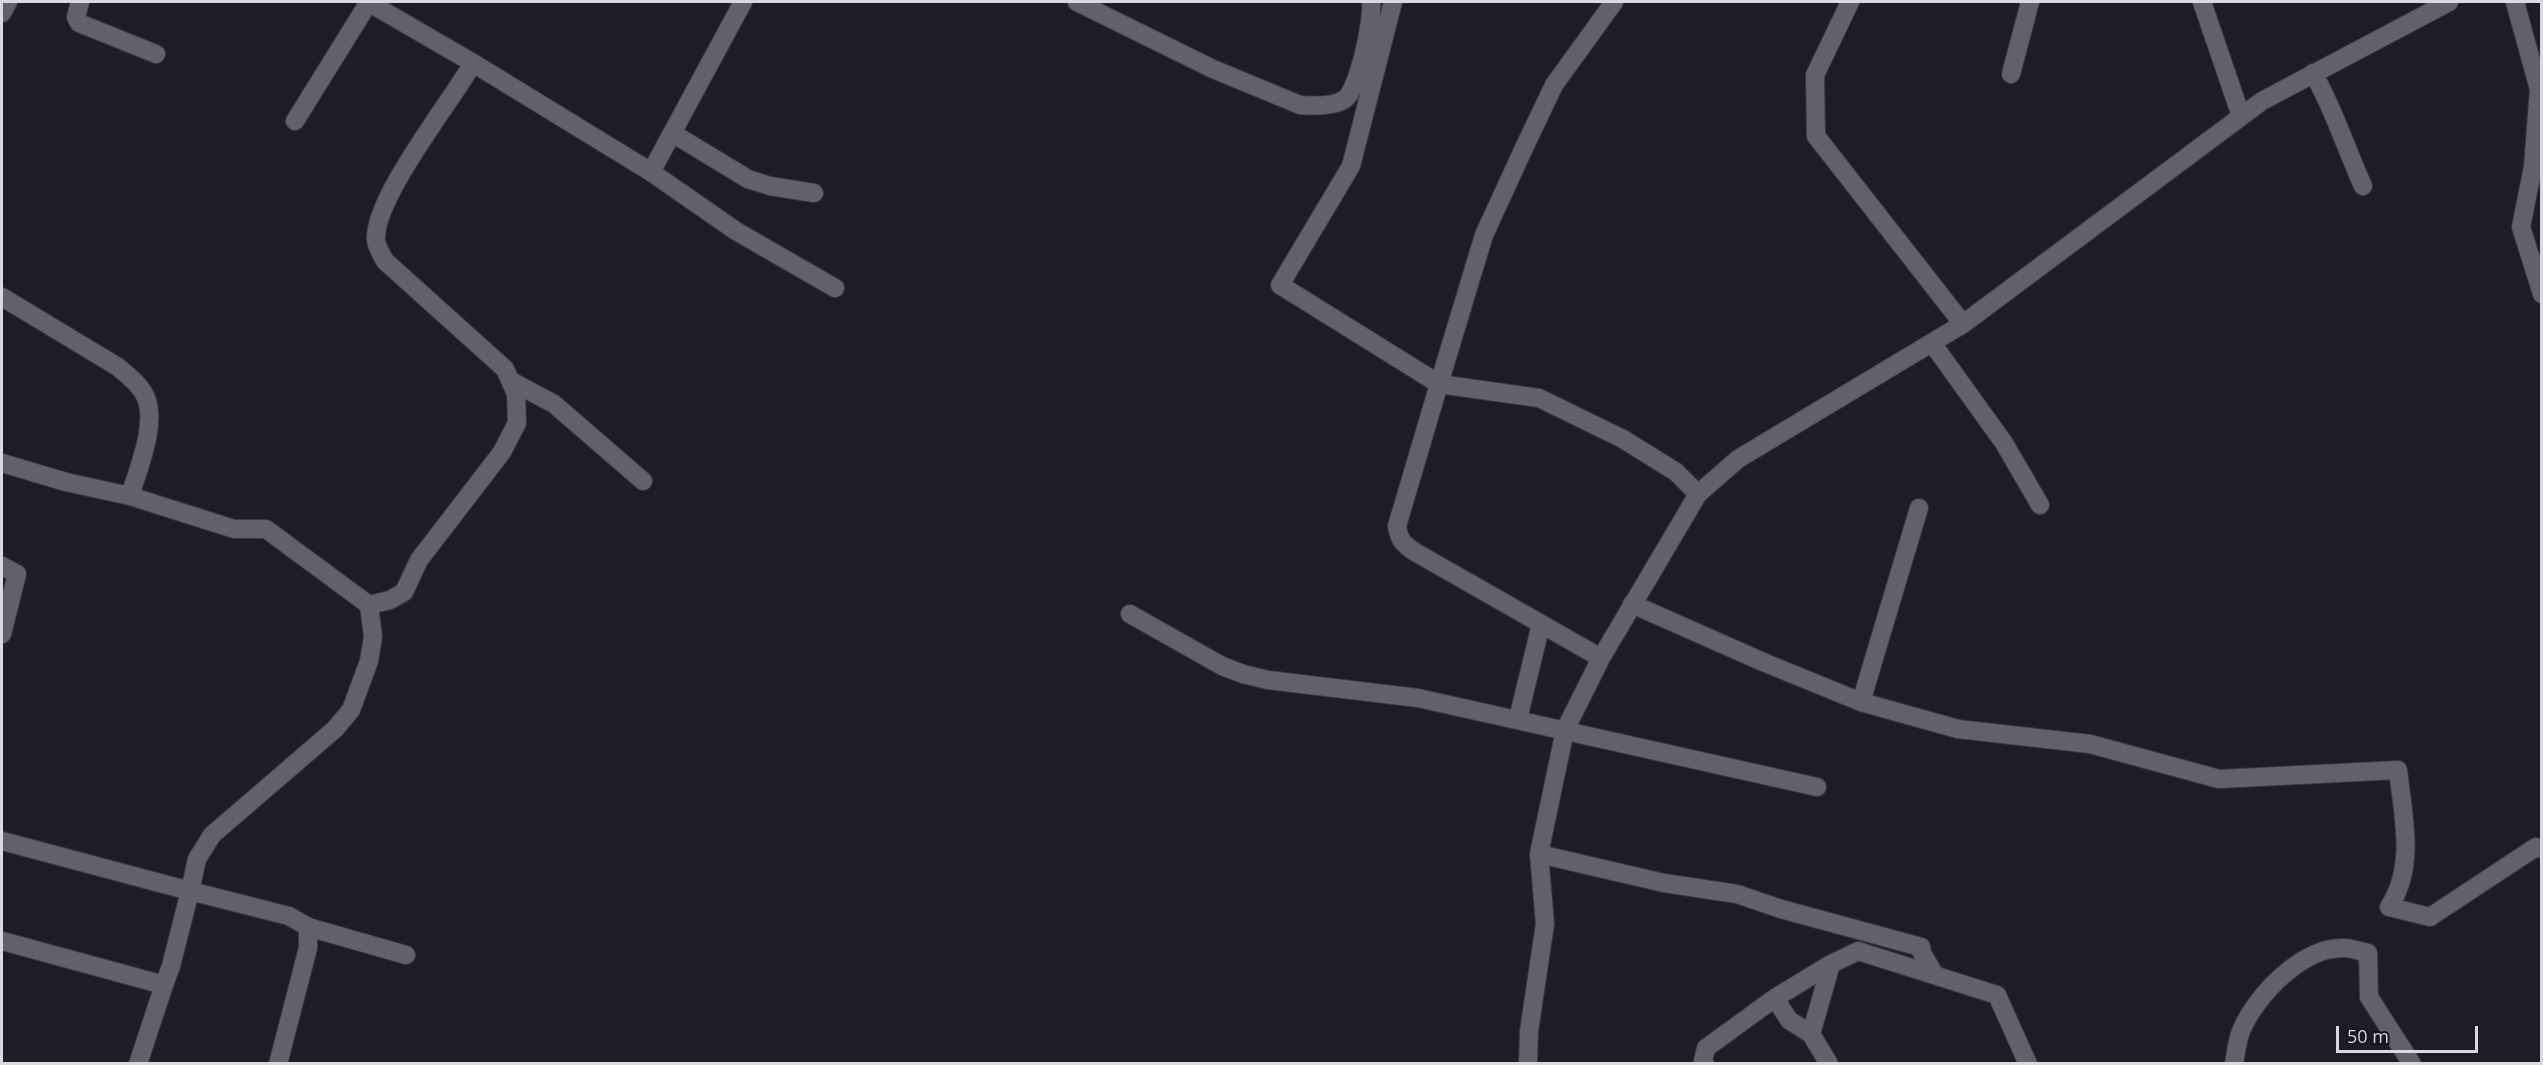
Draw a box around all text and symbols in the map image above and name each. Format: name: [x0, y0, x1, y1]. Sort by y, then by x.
scale bar: [2339, 1014, 2482, 1052]
text: 50 m: [2347, 1024, 2389, 1048]

